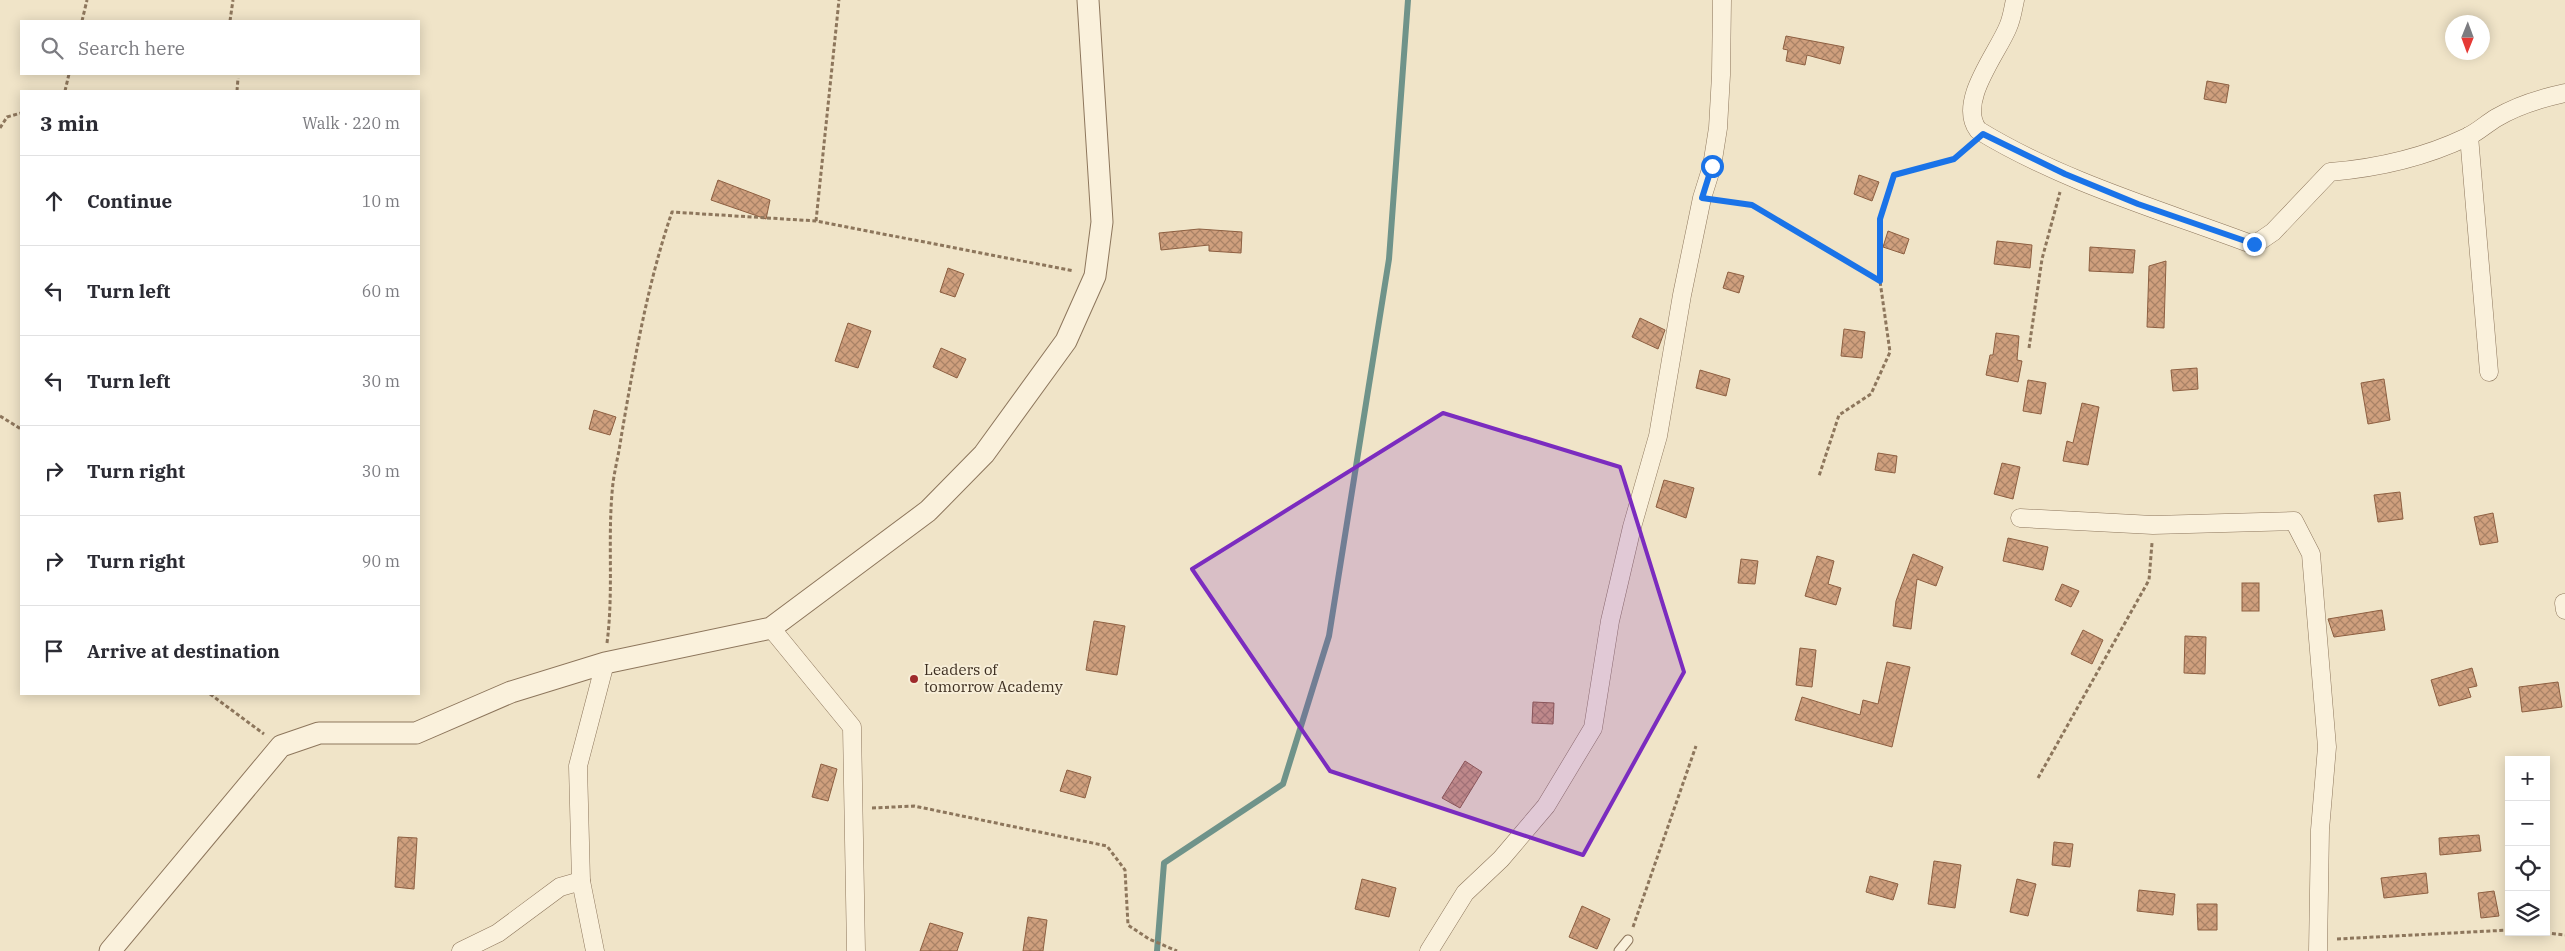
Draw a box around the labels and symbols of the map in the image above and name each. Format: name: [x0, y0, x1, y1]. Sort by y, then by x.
north arrow: [2445, 15, 2490, 60]
route start: [1701, 155, 1724, 178]
route end: [2243, 233, 2266, 256]
place label: Leaders of tomorrow Academy: [924, 660, 1063, 696]
marker: Leaders of tomorrow Academy: [908, 673, 920, 685]

